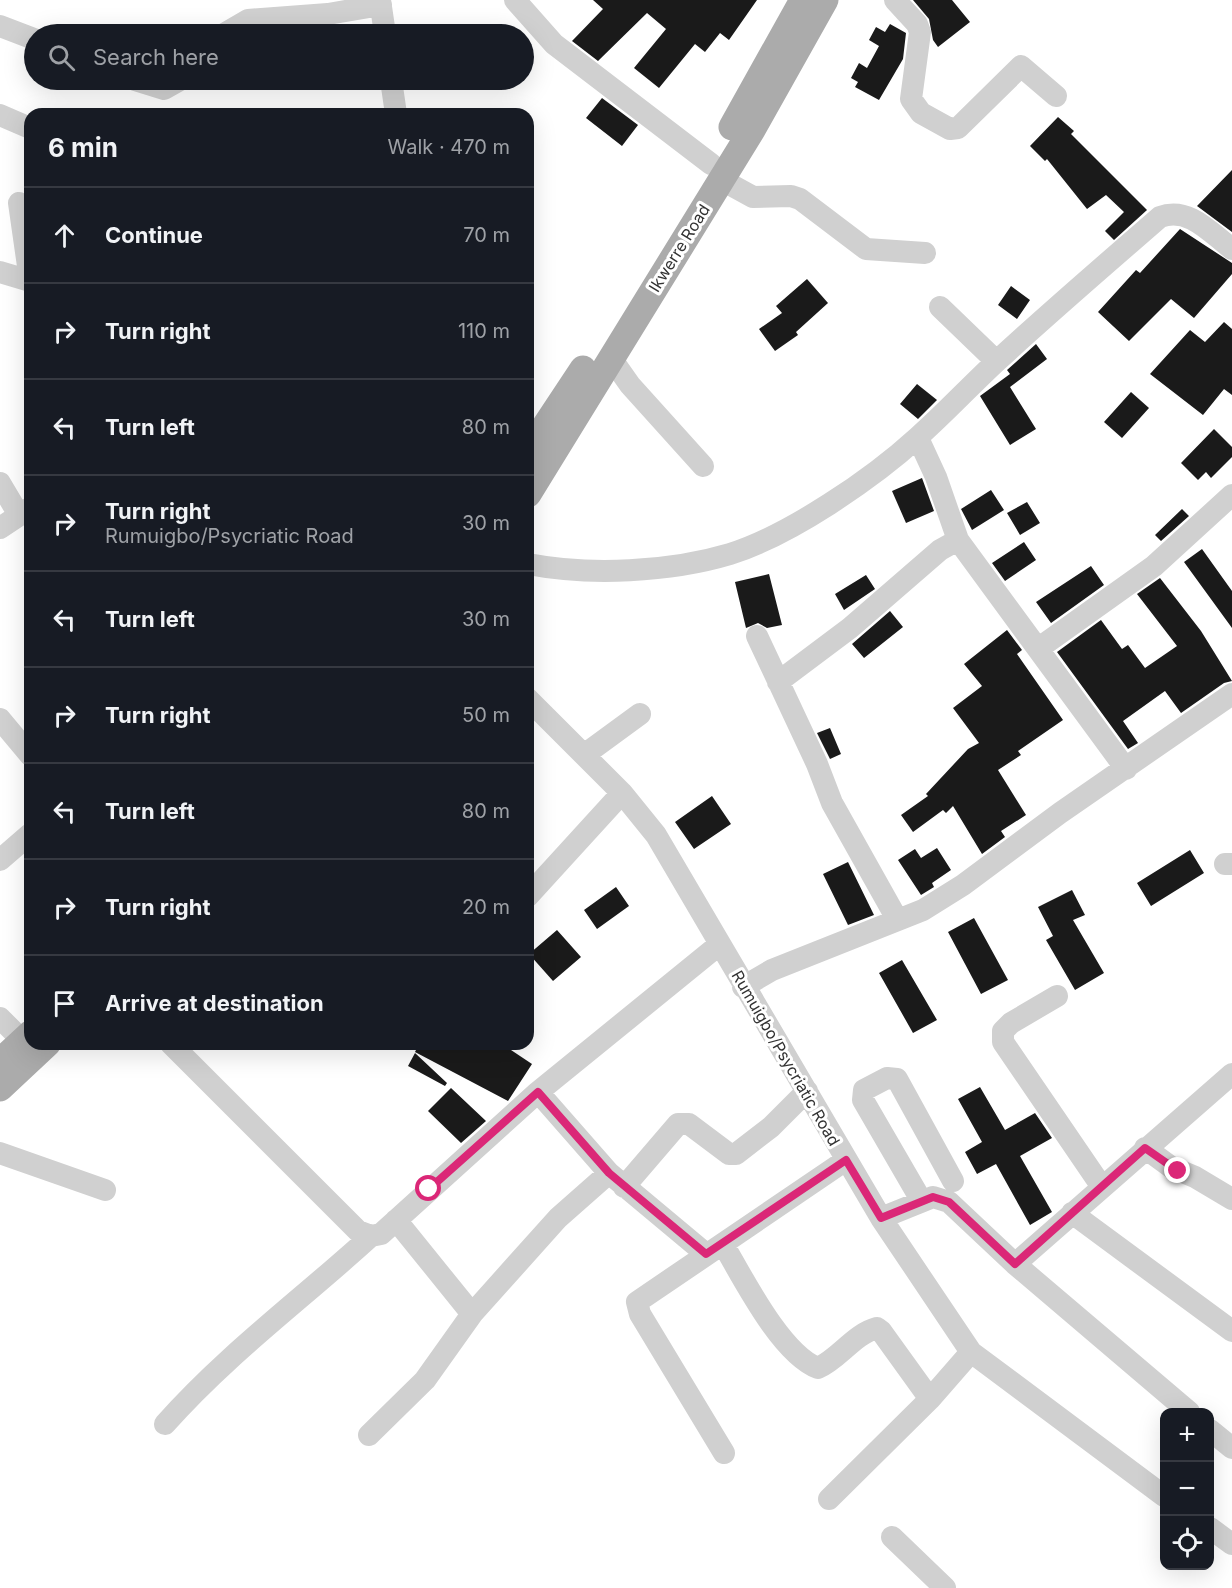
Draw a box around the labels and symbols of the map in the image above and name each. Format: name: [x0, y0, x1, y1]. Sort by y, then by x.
street label: Ikwerre Road: [644, 200, 714, 296]
street label: Rumuigbo/Psycriatic Road: [728, 967, 844, 1149]
route end: [1164, 1157, 1190, 1183]
route start: [415, 1175, 441, 1201]

